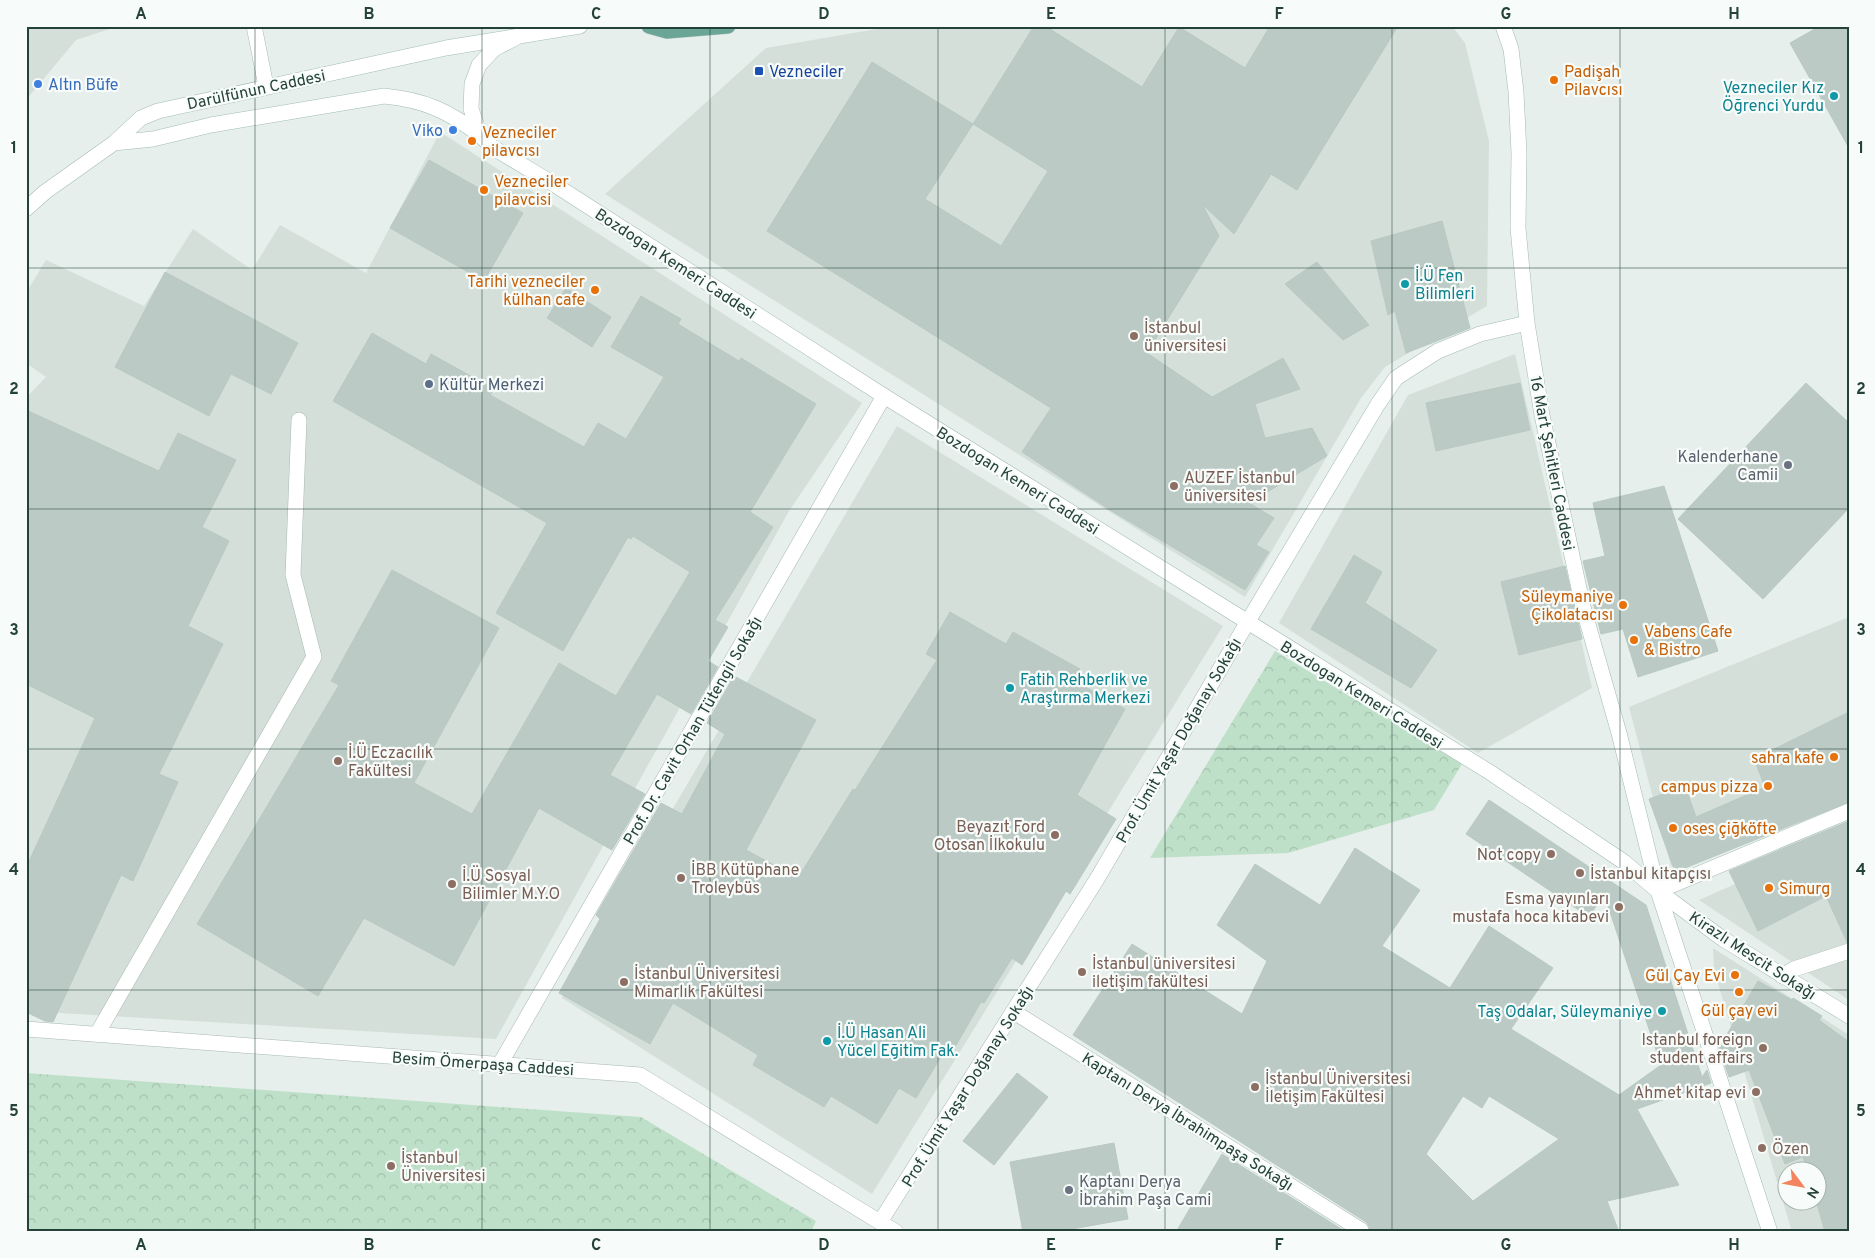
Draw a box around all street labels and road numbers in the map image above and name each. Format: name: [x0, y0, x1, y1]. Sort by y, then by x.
street label: Darülfünun Caddesi: [185, 67, 327, 115]
street label: Bozdogan Kemeri Caddesi: [590, 205, 759, 324]
street label: 16 Mart Şehitleri Caddesi: [1524, 374, 1578, 552]
street label: Bozdogan Kemeri Caddesi: [932, 423, 1102, 540]
street label: Prof. Dr. Cavit Orhan Tütengil Sokağı: [620, 613, 768, 849]
street label: Prof. Ümit Yaşar Doğanay Sokağı: [1111, 634, 1247, 847]
street label: Bozdogan Kemeri Caddesi: [1276, 637, 1446, 754]
street label: Kirazlı Mescit Sokağı: [1685, 908, 1819, 1005]
street label: Prof. Ümit Yaşar Doğanay Sokağı: [897, 982, 1039, 1191]
street label: Besim Ömerpaşa Caddesi: [391, 1047, 575, 1081]
street label: Kaptanı Derya İbrahimpaşa Sokağı: [1078, 1048, 1297, 1196]

